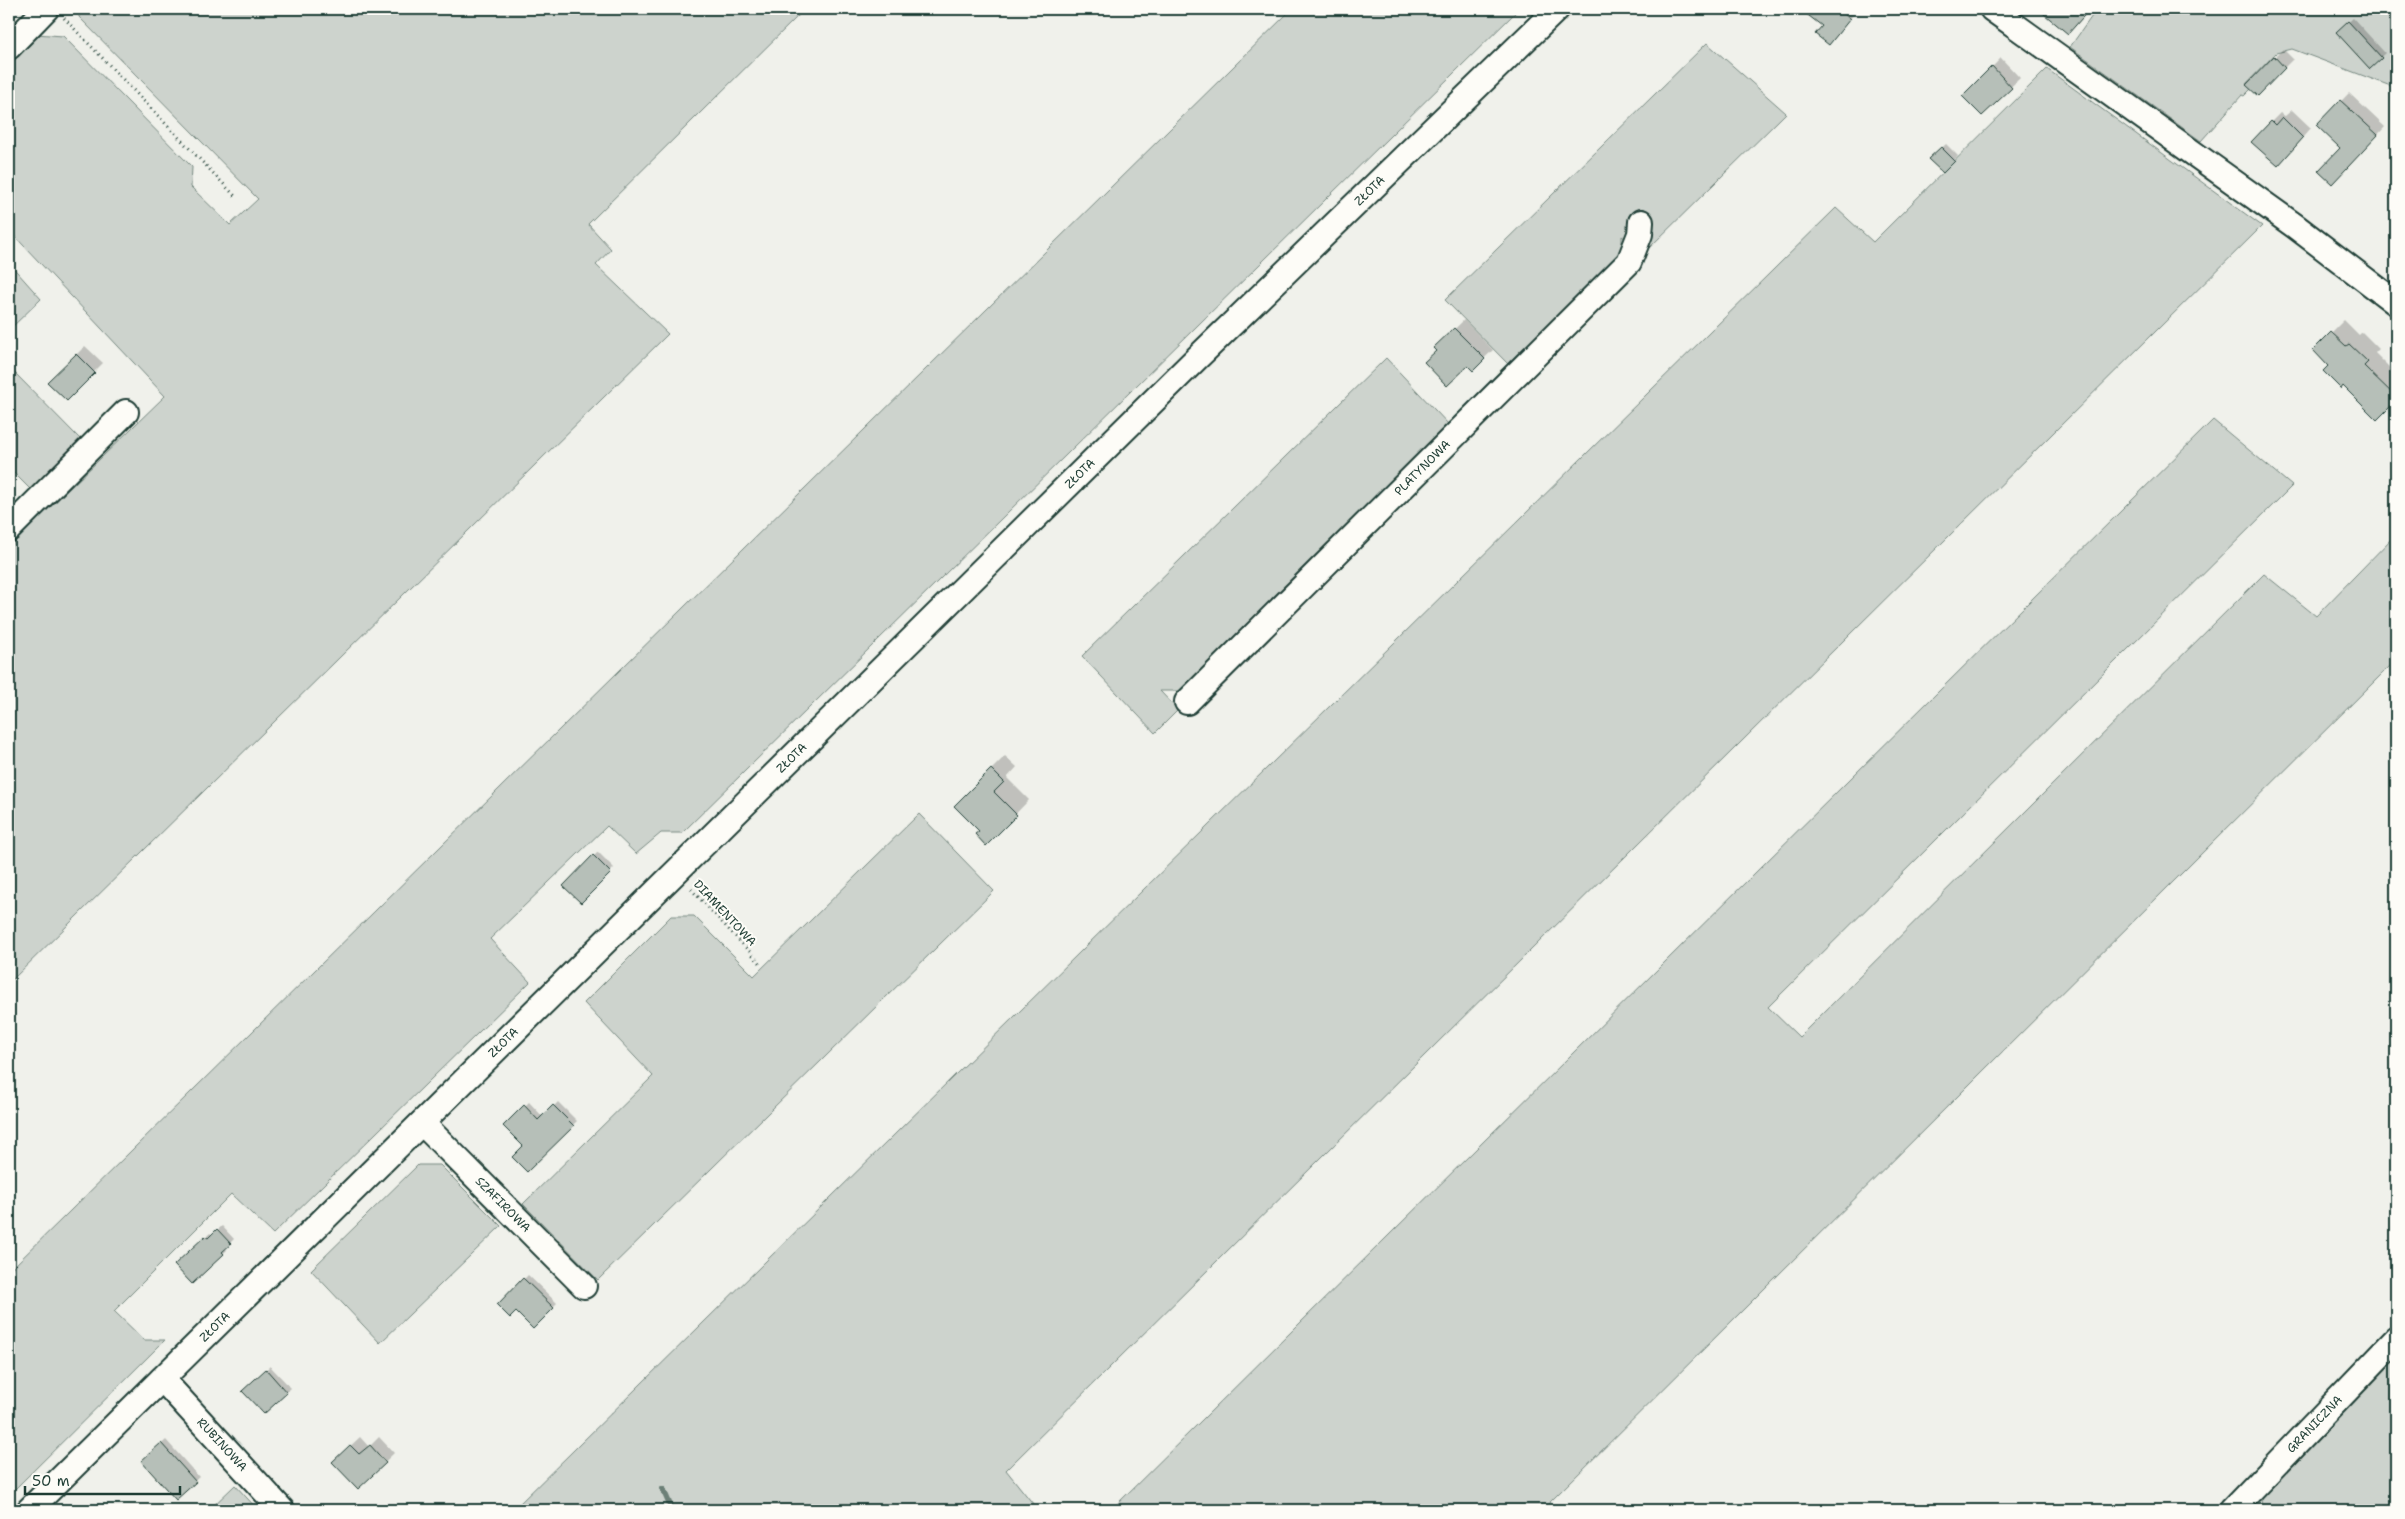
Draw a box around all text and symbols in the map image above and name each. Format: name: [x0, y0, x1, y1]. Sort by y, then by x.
street label: ZŁOTA: [1351, 172, 1389, 209]
street label: PLATYNOWA: [1391, 436, 1454, 499]
street label: ZŁOTA: [1061, 455, 1099, 492]
street label: ZŁOTA: [773, 739, 810, 776]
street label: DIAMENTOWA: [690, 876, 760, 950]
street label: ZŁOTA: [485, 1024, 522, 1061]
street label: SZAFIROWA: [472, 1173, 534, 1236]
street label: ZŁOTA: [196, 1308, 234, 1345]
street label: GRANICZNA: [2283, 1392, 2346, 1456]
street label: RUBINOWA: [193, 1414, 251, 1475]
scale bar: [25, 1464, 180, 1496]
text: 50 m: [32, 1471, 70, 1491]

